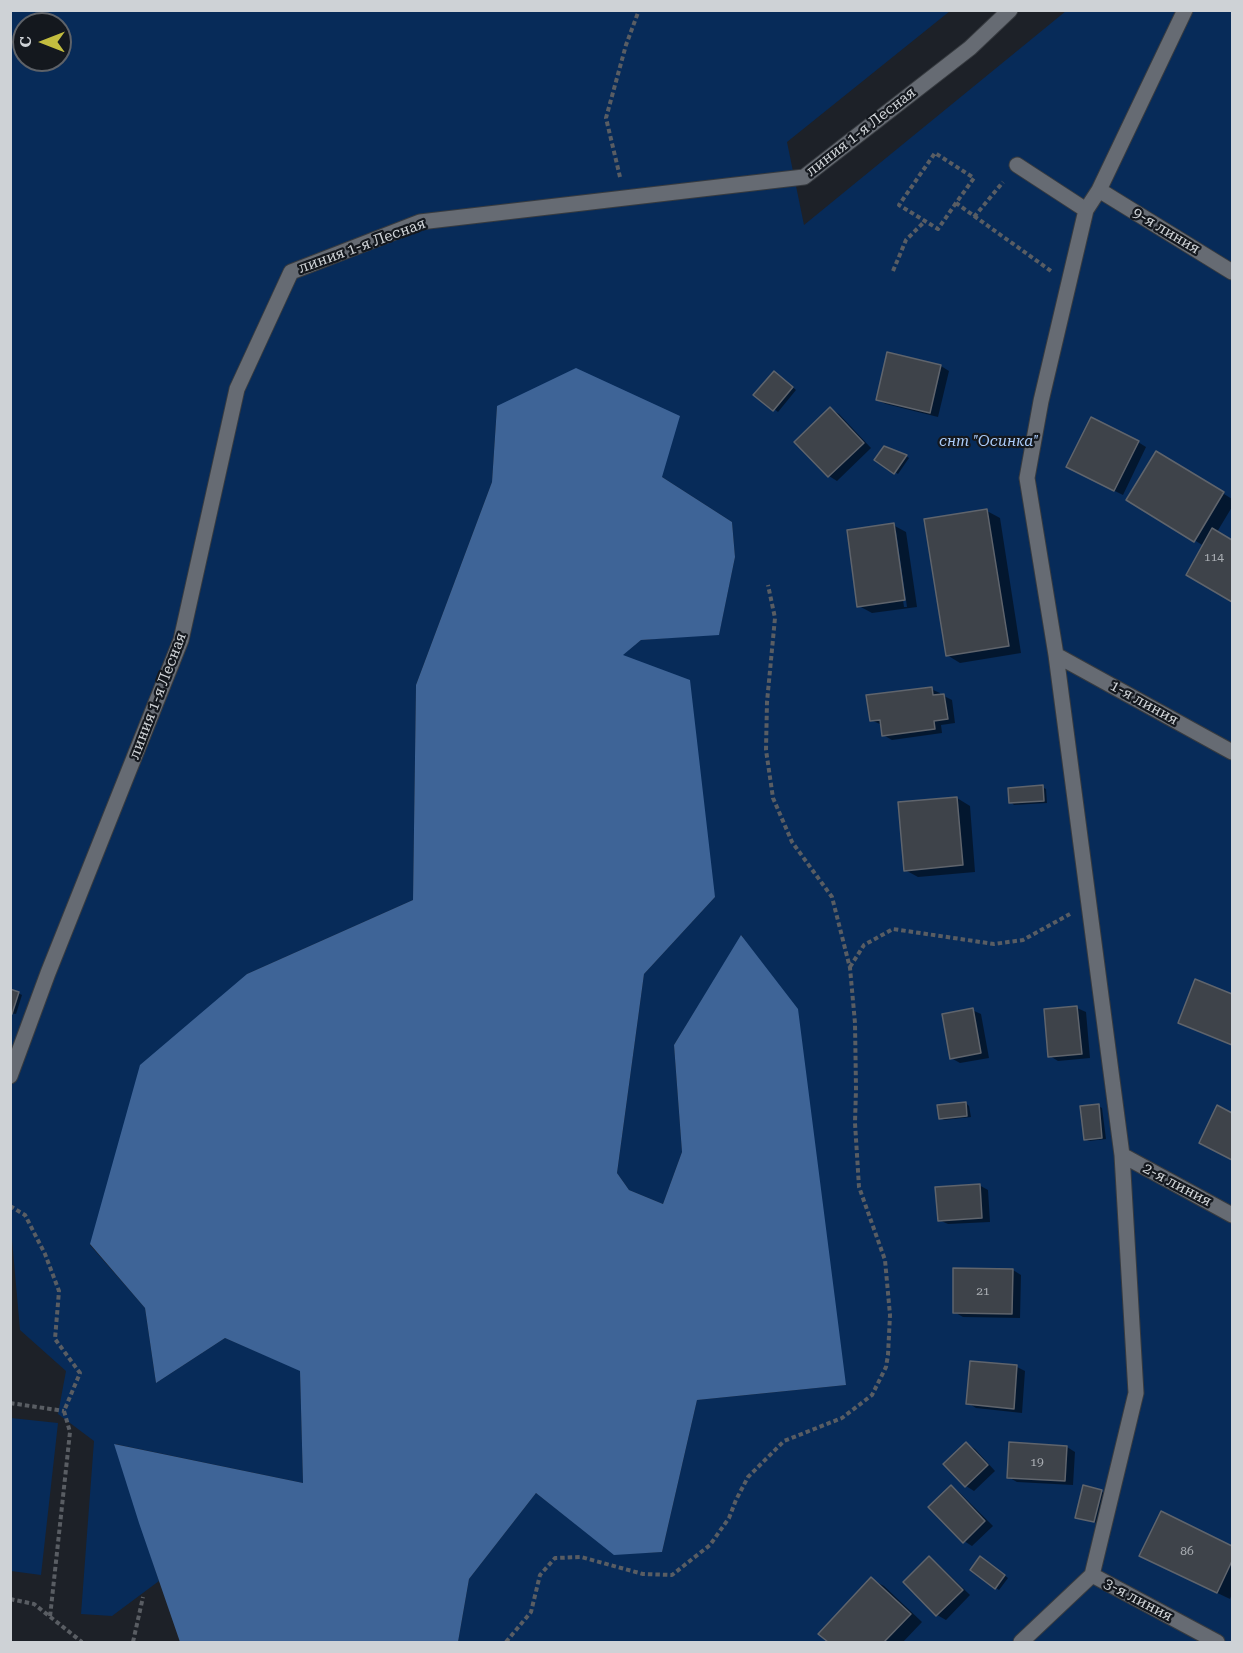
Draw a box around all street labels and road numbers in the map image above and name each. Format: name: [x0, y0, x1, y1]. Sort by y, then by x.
street label: линия 1-я Лесная: [803, 84, 919, 180]
street label: 9-я линия: [1129, 204, 1203, 258]
street label: линия 1-я Лесная: [296, 215, 428, 277]
street label: линия 1-я Лесная: [126, 630, 190, 762]
street label: 1-я линия: [1107, 677, 1181, 729]
street label: 2-я линия: [1139, 1159, 1215, 1211]
street label: 3-я линия: [1100, 1574, 1176, 1626]

